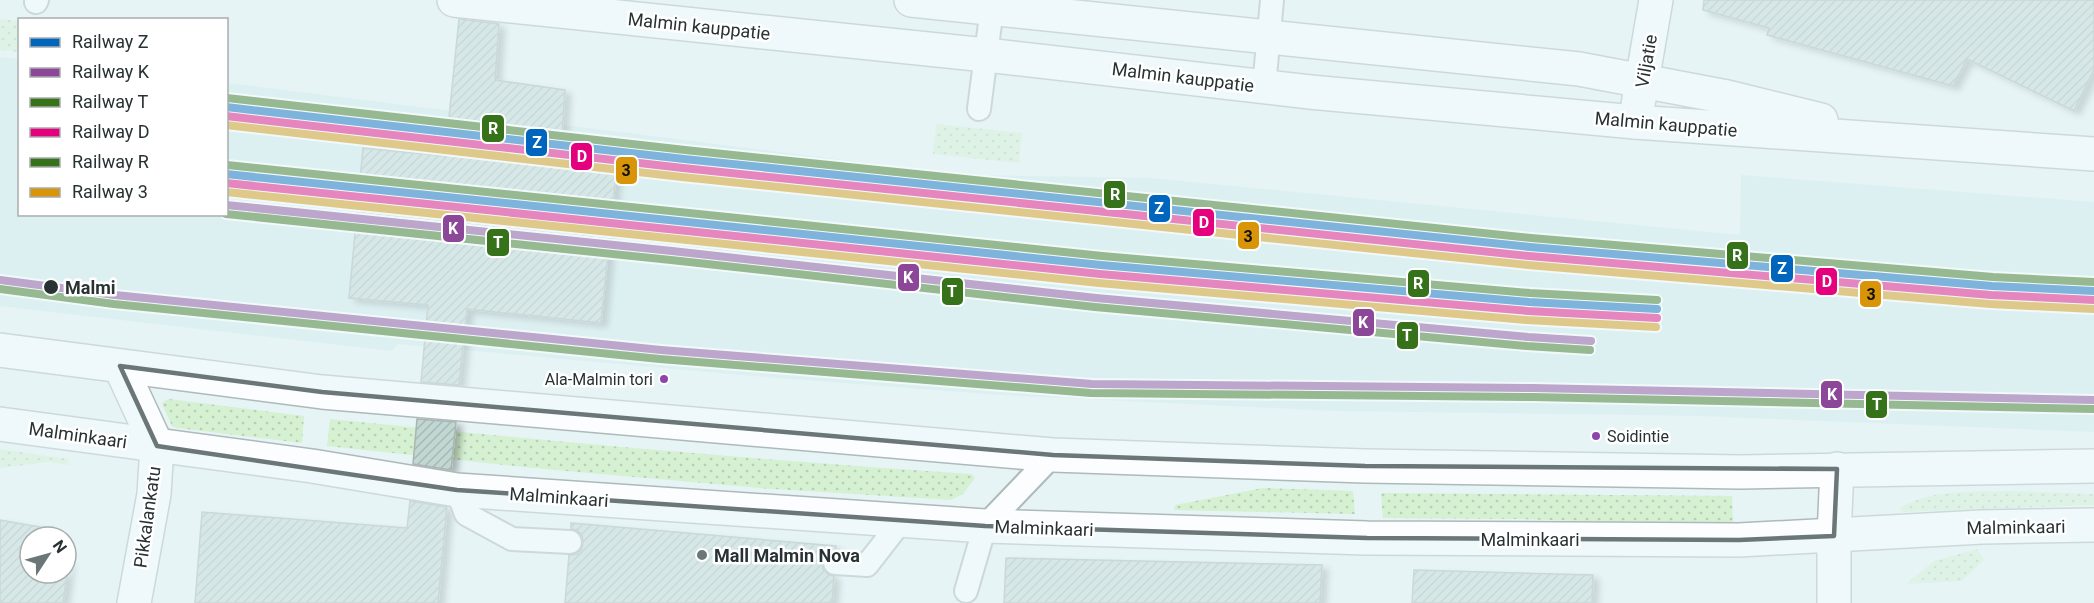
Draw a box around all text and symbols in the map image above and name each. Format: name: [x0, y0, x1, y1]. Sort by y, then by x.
street label: Malmin kauppatie: [627, 8, 771, 44]
legend: [18, 18, 228, 216]
text: Railway Z: [72, 31, 149, 52]
street label: Viljatie: [1631, 33, 1661, 89]
street label: Malmin kauppatie: [1111, 58, 1255, 96]
text: Railway K: [72, 61, 150, 82]
text: Railway T: [72, 91, 148, 112]
street label: Malmin kauppatie: [1594, 107, 1738, 141]
line badge: R: [481, 114, 505, 143]
text: R: [488, 119, 498, 138]
text: Railway D: [72, 121, 150, 142]
line badge: Z: [525, 128, 548, 157]
text: Z: [532, 133, 542, 152]
line badge: D: [570, 142, 593, 171]
text: D: [577, 147, 587, 166]
text: Railway R: [72, 151, 149, 172]
line badge: 3: [615, 156, 638, 185]
text: 3: [621, 161, 631, 180]
line badge: R: [1103, 180, 1126, 209]
text: Railway 3: [72, 181, 148, 202]
text: R: [1110, 185, 1120, 204]
line badge: Z: [1148, 194, 1171, 223]
text: Z: [1154, 199, 1164, 218]
line badge: D: [1192, 208, 1215, 237]
text: D: [1199, 213, 1209, 232]
line badge: K: [442, 214, 465, 243]
text: K: [448, 219, 459, 238]
line badge: 3: [1237, 221, 1260, 250]
text: 3: [1243, 227, 1253, 246]
line badge: T: [486, 228, 510, 257]
text: T: [493, 233, 503, 252]
line badge: R: [1726, 241, 1749, 270]
text: R: [1732, 246, 1742, 265]
line badge: Z: [1770, 254, 1794, 283]
text: Z: [1777, 259, 1787, 278]
line badge: K: [897, 263, 920, 292]
line badge: D: [1815, 267, 1838, 296]
text: K: [903, 268, 914, 287]
line badge: R: [1407, 269, 1430, 298]
text: D: [1822, 272, 1832, 291]
text: R: [1413, 274, 1423, 293]
place label: Malmi: [65, 277, 116, 298]
line badge: T: [941, 277, 964, 306]
marker: Malmi: [42, 278, 60, 296]
line badge: 3: [1859, 280, 1882, 308]
text: T: [947, 282, 957, 301]
text: 3: [1866, 285, 1876, 304]
line badge: K: [1352, 308, 1375, 337]
text: K: [1358, 313, 1369, 332]
line badge: T: [1396, 321, 1419, 350]
text: T: [1402, 326, 1412, 345]
place label: Ala-Malmin tori: [545, 370, 653, 389]
marker: Ala-Malmin tori: [658, 373, 670, 385]
line badge: K: [1820, 380, 1843, 409]
text: K: [1827, 385, 1838, 404]
line badge: T: [1865, 390, 1888, 419]
text: T: [1872, 395, 1882, 414]
street label: Malminkaari: [27, 418, 129, 452]
place label: Soidintie: [1607, 427, 1669, 446]
marker: Soidintie: [1590, 430, 1602, 442]
street label: Pikkalankatu: [129, 465, 165, 569]
street label: Malminkaari: [509, 483, 609, 511]
street label: Malminkaari: [994, 516, 1094, 540]
street label: Malminkaari: [1966, 516, 2066, 538]
north arrow: [18, 525, 78, 585]
street label: Malminkaari: [1480, 529, 1580, 550]
text: N: [49, 536, 71, 557]
place label: Mall Malmin Nova: [714, 545, 860, 566]
marker: Mall Malmin Nova: [695, 548, 709, 562]

